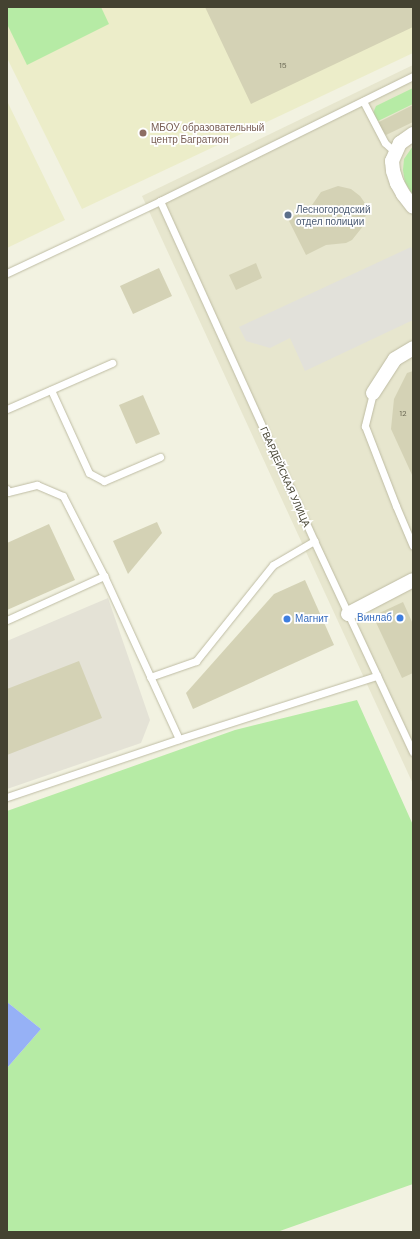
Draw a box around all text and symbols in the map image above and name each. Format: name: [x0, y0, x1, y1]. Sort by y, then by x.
house number: 15: [279, 61, 287, 71]
place label: МБОУ образовательный центр Багратион: [151, 121, 264, 144]
marker: МБОУ образовательный центр Багратион: [138, 128, 148, 138]
place label: Лесногородский отдел полиции: [296, 203, 370, 226]
marker: Лесногородский отдел полиции: [283, 210, 293, 220]
house number: 12: [399, 409, 407, 419]
street label: ГВАРДЕЙСКАЯ УЛИЦА: [257, 425, 313, 529]
place label: Винлаб: [357, 612, 392, 624]
place label: Магнит: [295, 613, 328, 625]
marker: Винлаб: [395, 613, 405, 623]
marker: Магнит: [282, 614, 292, 624]

